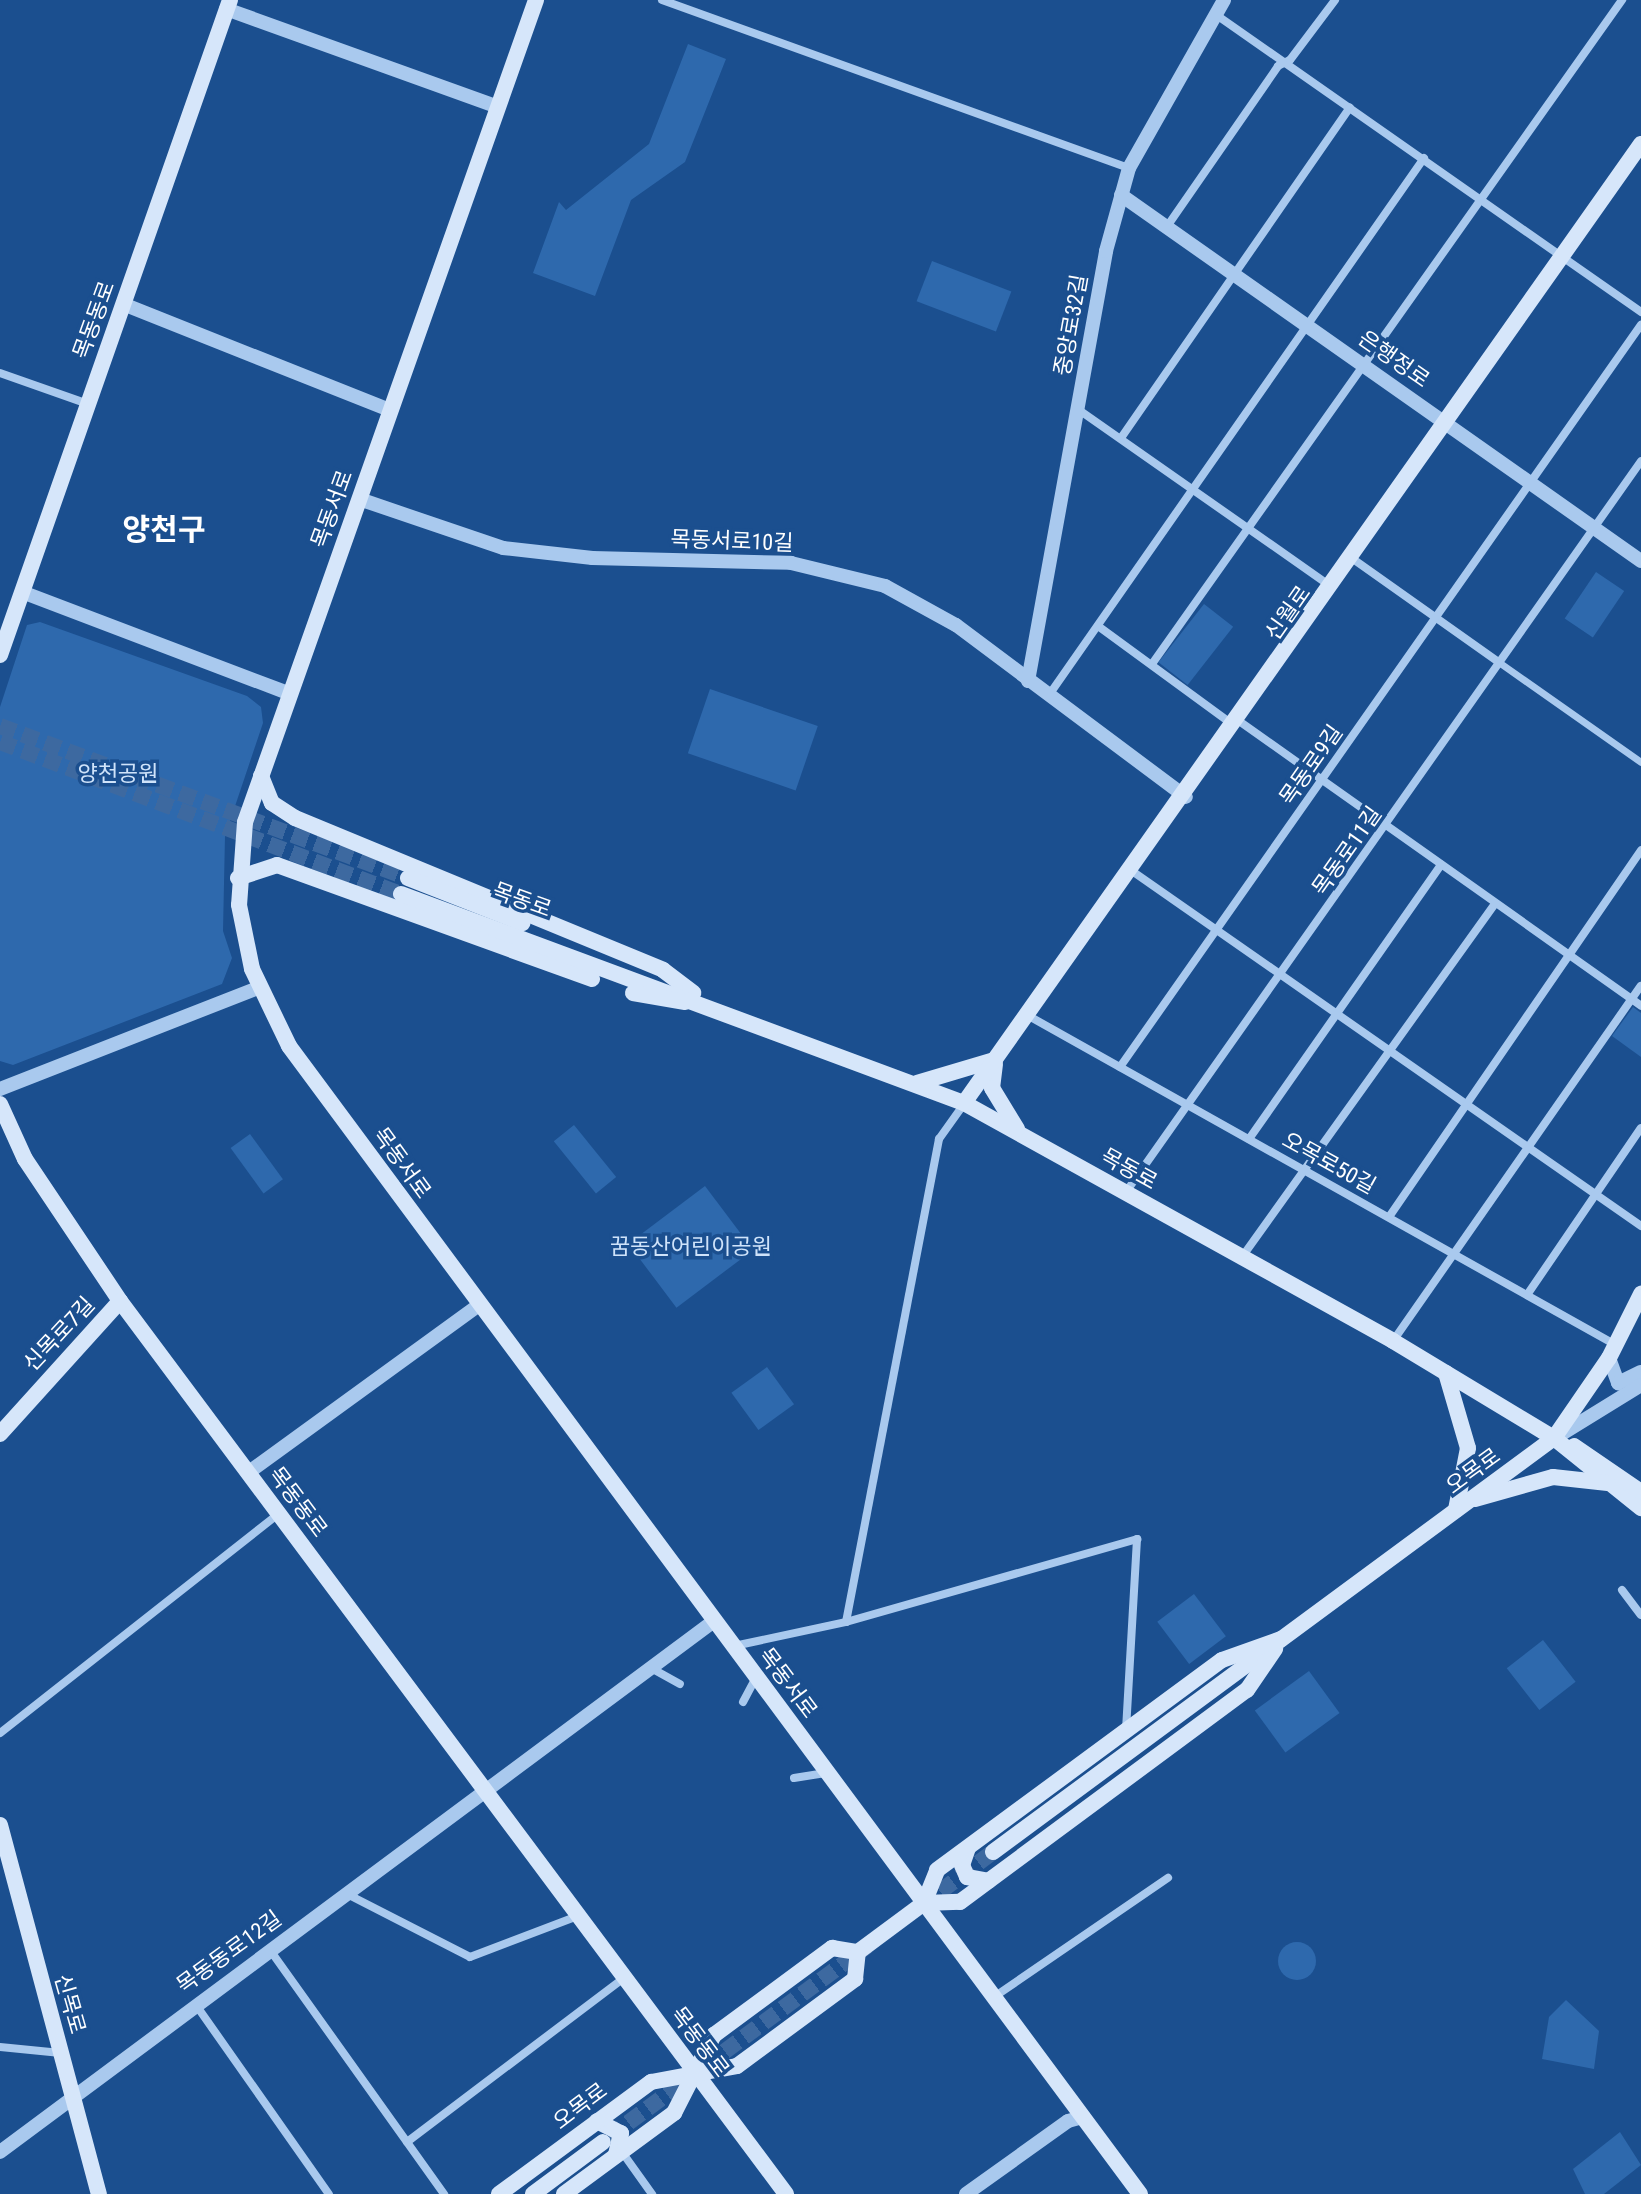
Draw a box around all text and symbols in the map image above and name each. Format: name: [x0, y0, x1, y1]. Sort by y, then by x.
street label: 중앙로32길: [1049, 272, 1093, 378]
street label: 목동동로: [68, 277, 120, 363]
street label: 은행정로: [1353, 325, 1435, 393]
street label: 목동서로: [306, 466, 358, 552]
district label: 양천구: [123, 512, 205, 548]
street label: 목동서로10길: [670, 526, 794, 556]
street label: 신월로: [1260, 581, 1316, 645]
street label: 목동로9길: [1274, 720, 1348, 810]
park label: 양천공원: [78, 761, 158, 787]
street label: 목동로11길: [1307, 801, 1387, 901]
street label: 목동로: [489, 877, 555, 923]
street label: 목동서로: [368, 1122, 436, 1204]
street label: 오목로50길: [1278, 1127, 1380, 1199]
street label: 목동로: [1096, 1143, 1162, 1195]
park label: 꿈동산어린이공원: [610, 1234, 772, 1260]
street label: 신목로7길: [18, 1291, 100, 1377]
street label: 오목로: [1441, 1442, 1505, 1500]
street label: 목동동로: [263, 1462, 333, 1542]
street label: 목동서로: [753, 1643, 823, 1723]
street label: 목동동로12길: [172, 1905, 286, 1999]
street label: 신목로: [49, 1971, 91, 2037]
street label: 목동동로: [665, 2002, 735, 2082]
street label: 오목로: [548, 2077, 612, 2135]

